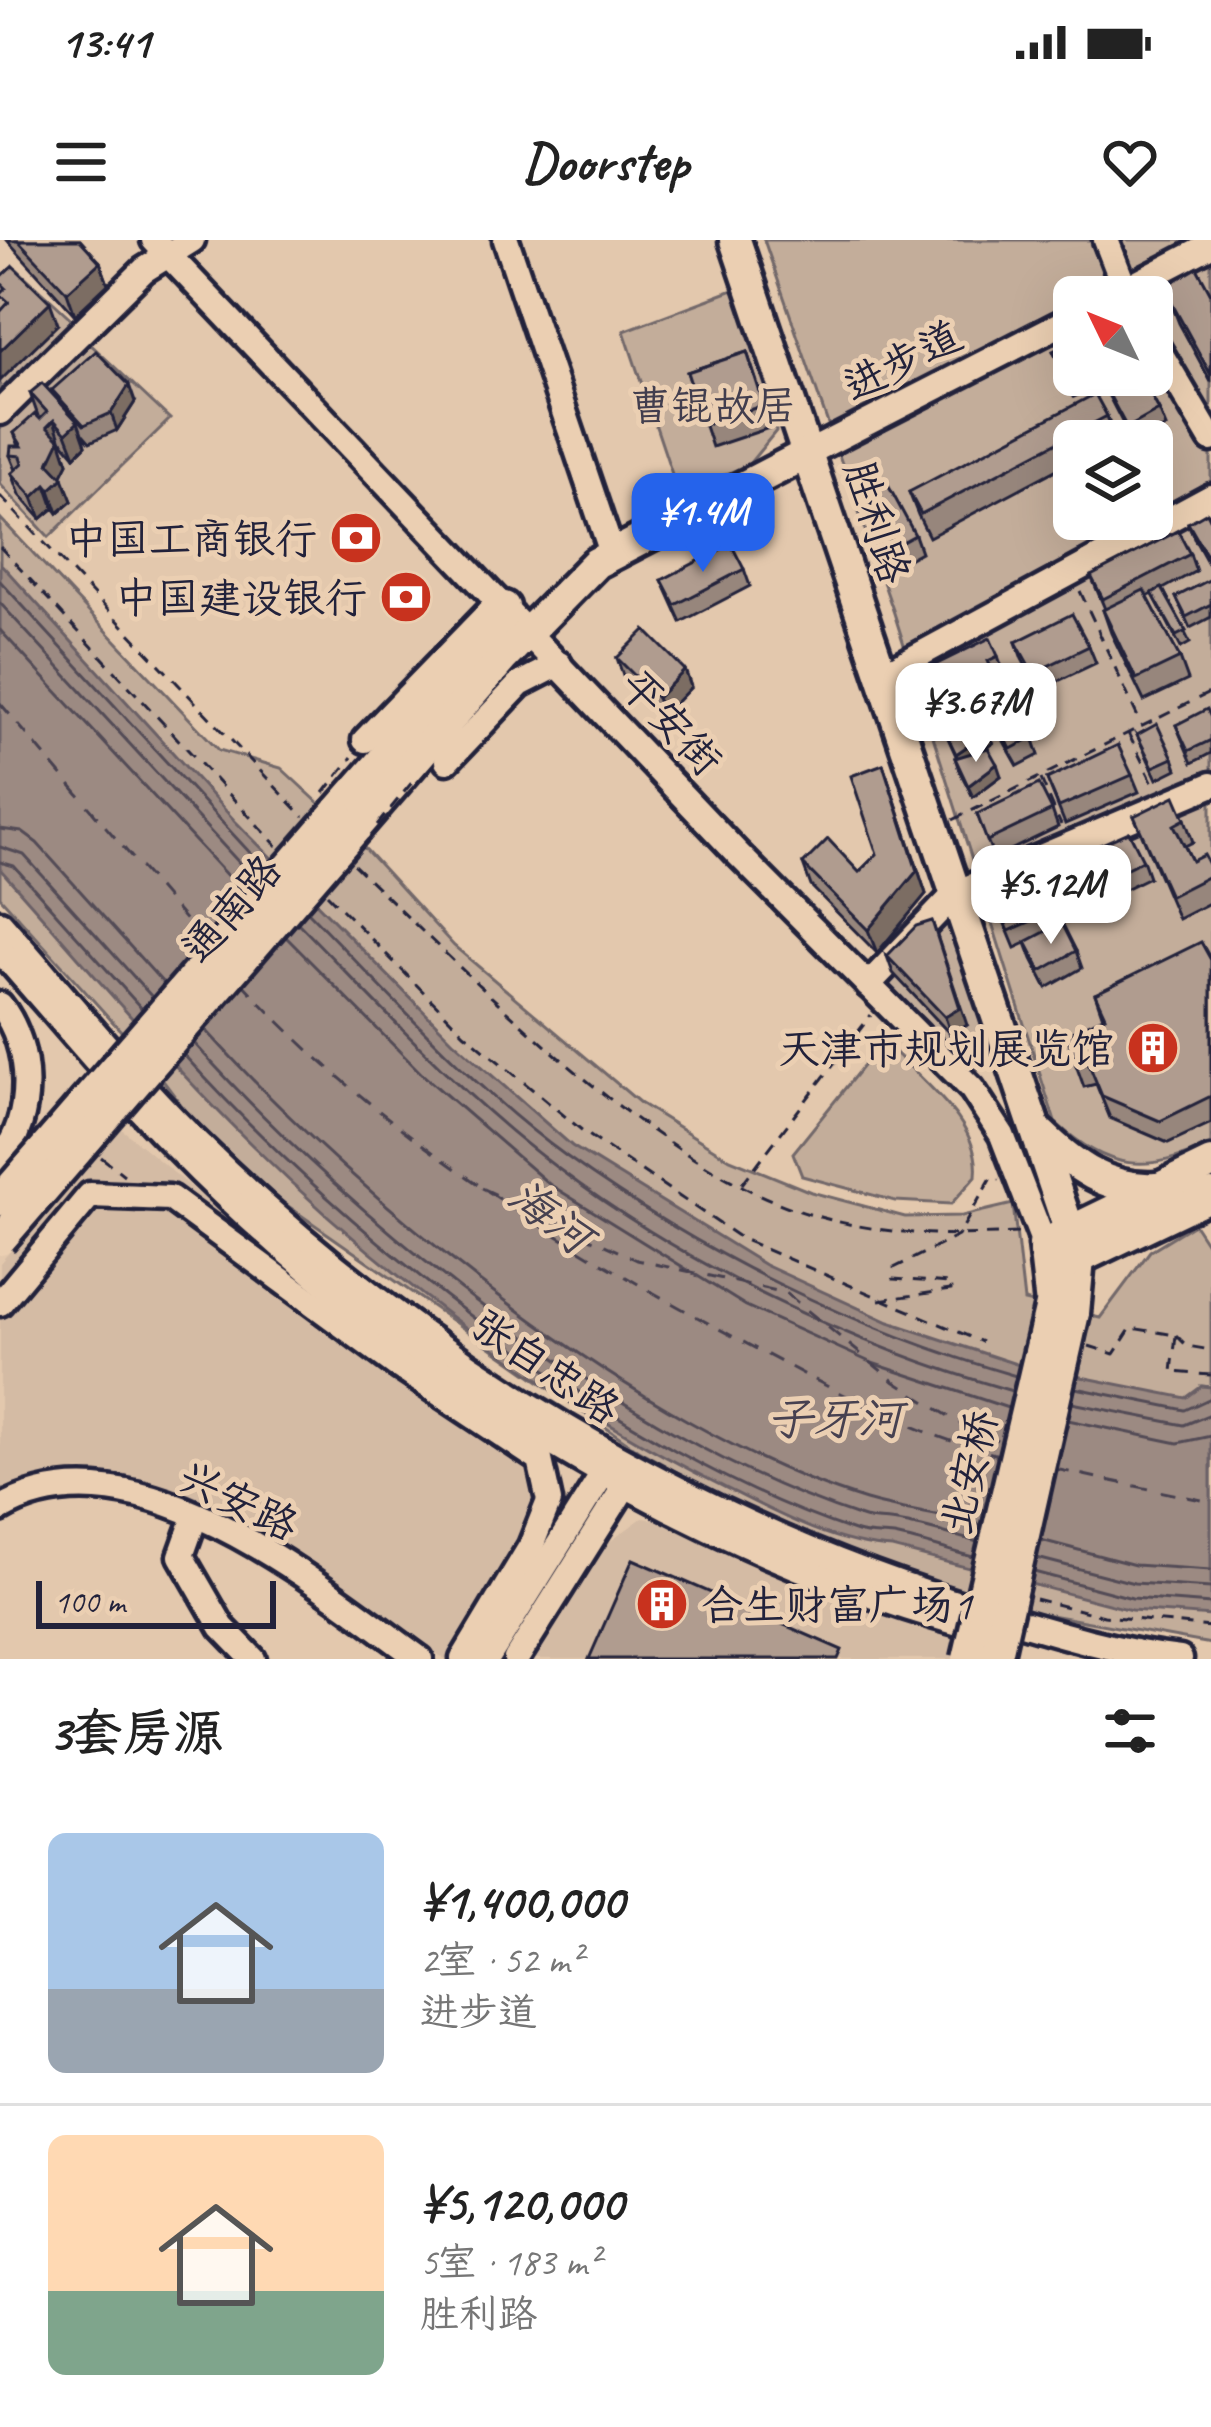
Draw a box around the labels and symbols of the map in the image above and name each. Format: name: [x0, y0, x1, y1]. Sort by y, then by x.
north arrow: [1053, 276, 1173, 396]
street label: 进步道: [835, 309, 971, 414]
park label: 曹锟故居: [629, 380, 797, 433]
street label: 胜利路: [832, 454, 921, 591]
pin: ¥1.4M: [619, 473, 787, 575]
bank icon: 中国工商银行: [328, 510, 384, 566]
place label: 中国工商银行: [65, 513, 317, 566]
bank icon: 中国建设银行: [378, 569, 434, 625]
place label: 中国建设银行: [115, 572, 367, 625]
street label: 平安街: [609, 659, 733, 787]
pin: ¥3.67M: [878, 663, 1074, 765]
street label: 通南路: [171, 844, 293, 974]
pin: ¥5.12M: [953, 845, 1149, 947]
building icon: 天津市规划展览馆: [1125, 1020, 1181, 1076]
place label: 天津市规划展览馆: [778, 1023, 1114, 1076]
water label: 海河: [497, 1167, 609, 1271]
street label: 张自忠路: [461, 1298, 630, 1436]
water label: 子牙河: [767, 1391, 909, 1448]
street label: 北安桥: [929, 1405, 1009, 1540]
street label: 兴安路: [170, 1450, 307, 1553]
scale bar: [36, 1575, 276, 1628]
building icon: 合生财富广场1: [634, 1576, 690, 1632]
place label: 合生财富广场1: [701, 1579, 974, 1632]

